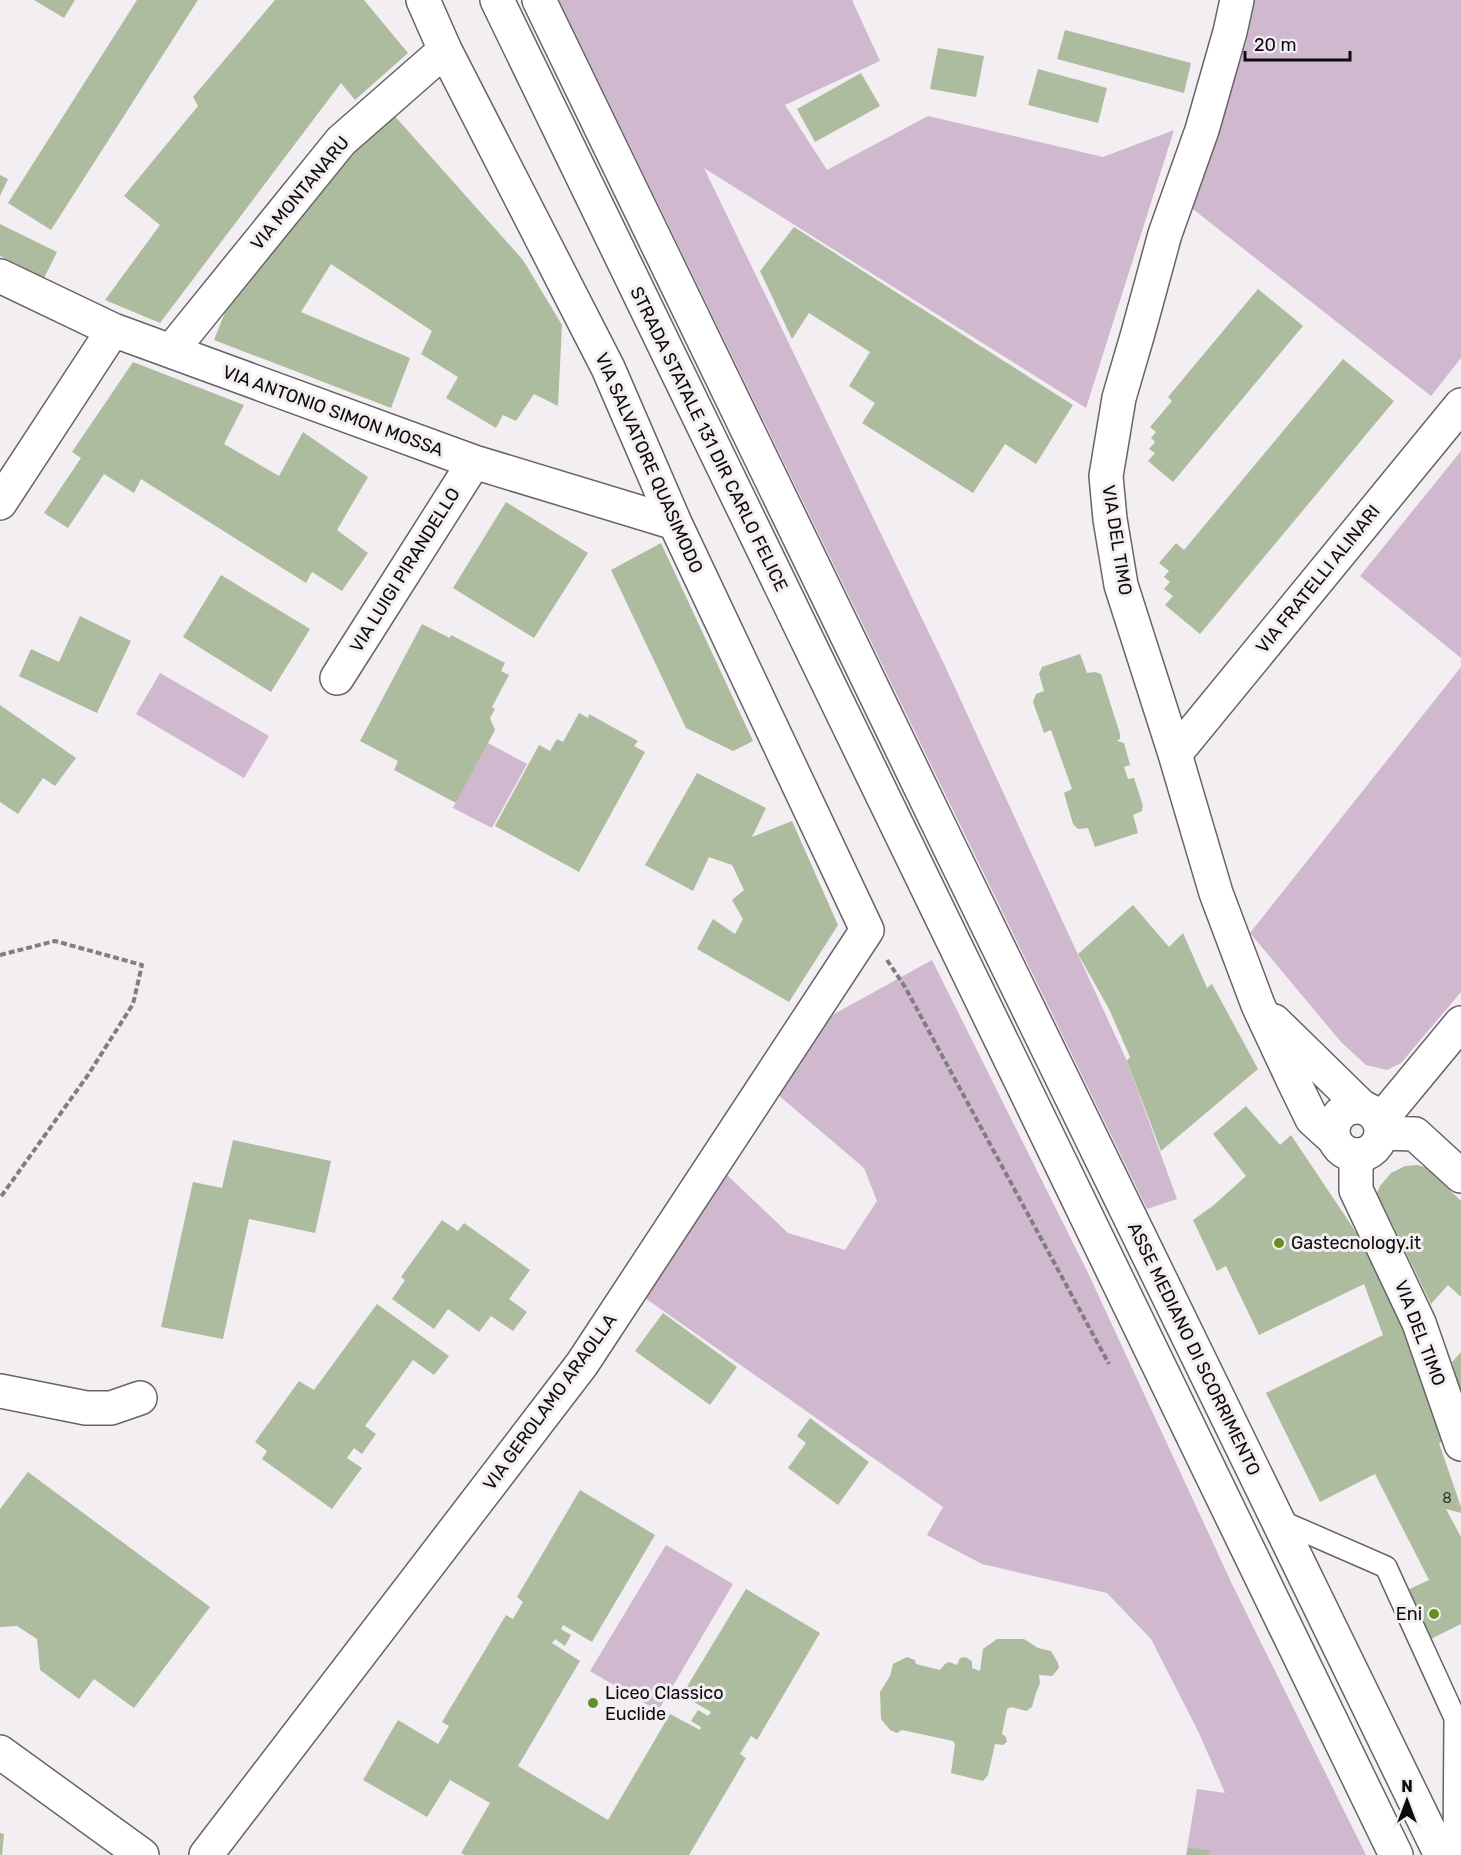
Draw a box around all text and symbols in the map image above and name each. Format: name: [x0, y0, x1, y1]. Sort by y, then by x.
scale bar: [1245, 24, 1350, 62]
text: 20 m: [1254, 34, 1296, 56]
street label: VIA MONTANARU: [246, 132, 354, 254]
street label: STRADA STATALE 131 DIR CARLO FELICE: [625, 283, 793, 595]
street label: VIA SALVATORE QUASIMODO: [590, 349, 708, 577]
street label: VIA ANTONIO SIMON MOSSA: [220, 361, 446, 461]
street label: VIA DEL TIMO: [1097, 483, 1137, 597]
street label: VIA LUIGI PIRANDELLO: [345, 484, 465, 656]
street label: VIA FRATELLI ALINARI: [1251, 500, 1385, 658]
street label: ASSE MEDIANO DI SCORRIMENTO: [1123, 1219, 1265, 1479]
place label: Gastecnology.it: [1291, 1232, 1421, 1254]
marker: Gastecnology.it: [1272, 1236, 1286, 1250]
street label: VIA DEL TIMO: [1390, 1277, 1450, 1389]
street label: VIA GEROLAMO ARAOLLA: [479, 1310, 621, 1494]
house number: 8: [1442, 1489, 1452, 1507]
place label: Eni: [1396, 1603, 1422, 1625]
marker: Eni: [1427, 1607, 1441, 1621]
place label: Liceo Classico Euclide: [605, 1682, 724, 1725]
marker: Liceo Classico Euclide: [586, 1696, 600, 1710]
north arrow: [1377, 1771, 1437, 1831]
text: N: [1401, 1777, 1413, 1796]

